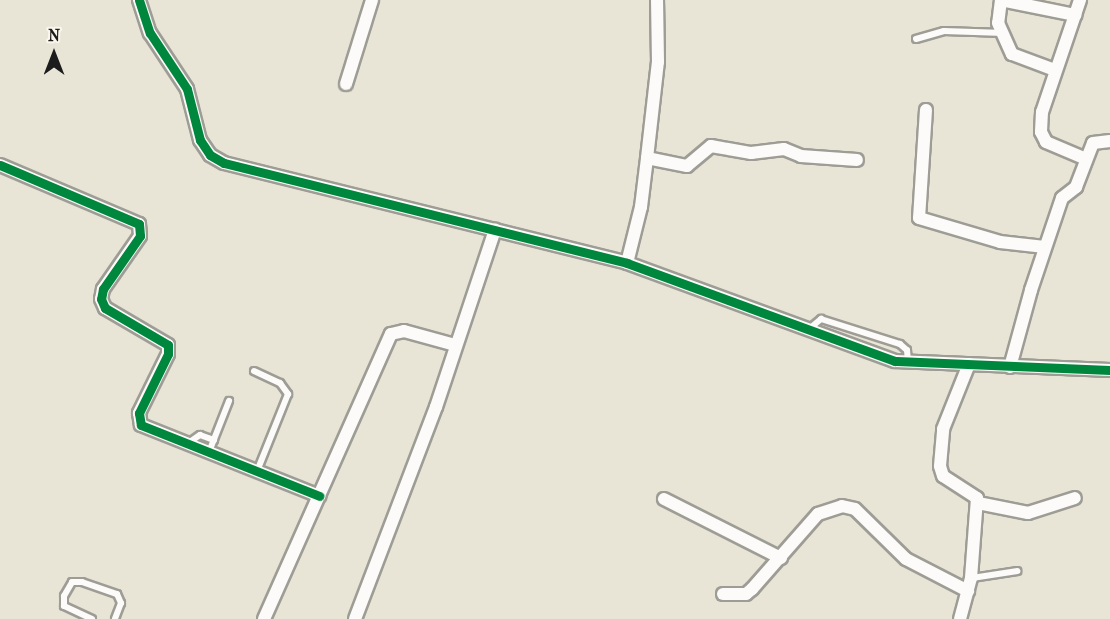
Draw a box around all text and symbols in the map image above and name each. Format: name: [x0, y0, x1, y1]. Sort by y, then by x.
north arrow: [24, 24, 84, 84]
text: N: [48, 26, 60, 45]

